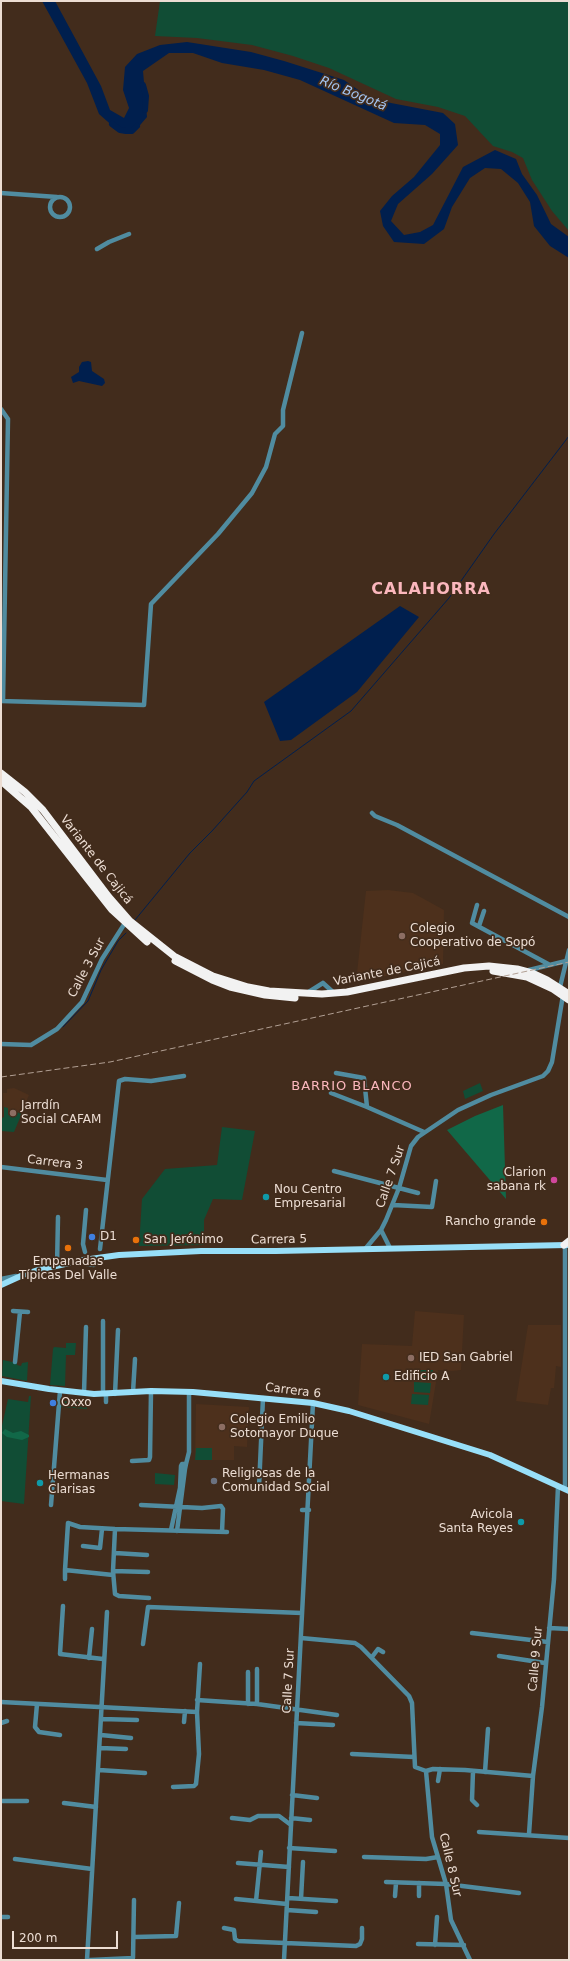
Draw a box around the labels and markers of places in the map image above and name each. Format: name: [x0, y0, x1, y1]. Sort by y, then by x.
place label: Colegio Cooperativo de Sopó: [410, 922, 535, 950]
marker: Colegio Cooperativo de Sopó: [397, 931, 407, 941]
place label: Jarrdín Social CAFAM: [21, 1099, 101, 1127]
marker: Jarrdín Social CAFAM: [8, 1108, 18, 1118]
place label: Clarion sabana rk: [487, 1166, 546, 1194]
marker: Clarion sabana rk: [549, 1175, 559, 1185]
place label: Nou Centro Empresarial: [274, 1183, 346, 1211]
marker: Nou Centro Empresarial: [261, 1192, 271, 1202]
place label: Rancho grande: [445, 1215, 536, 1229]
marker: Rancho grande: [539, 1217, 549, 1227]
place label: D1: [100, 1230, 117, 1244]
marker: D1: [87, 1232, 97, 1242]
place label: San Jerónimo: [144, 1233, 223, 1247]
marker: San Jerónimo: [131, 1235, 141, 1245]
marker: Empanadas Típicas Del Valle: [63, 1243, 73, 1253]
place label: Empanadas Típicas Del Valle: [19, 1255, 117, 1283]
place label: IED San Gabriel: [419, 1351, 513, 1365]
marker: IED San Gabriel: [406, 1353, 416, 1363]
place label: Edificio A: [394, 1370, 449, 1384]
marker: Edificio A: [381, 1372, 391, 1382]
place label: Oxxo: [61, 1396, 92, 1410]
marker: Oxxo: [48, 1398, 58, 1408]
place label: Colegio Emilio Sotomayor Duque: [230, 1413, 339, 1441]
marker: Colegio Emilio Sotomayor Duque: [217, 1422, 227, 1432]
place label: Religiosas de la Comunidad Social: [222, 1467, 330, 1495]
place label: Hermanas Clarisas: [48, 1469, 109, 1497]
marker: Religiosas de la Comunidad Social: [209, 1476, 219, 1486]
marker: Hermanas Clarisas: [35, 1478, 45, 1488]
place label: Avicola Santa Reyes: [439, 1508, 513, 1536]
marker: Avicola Santa Reyes: [516, 1517, 526, 1527]

